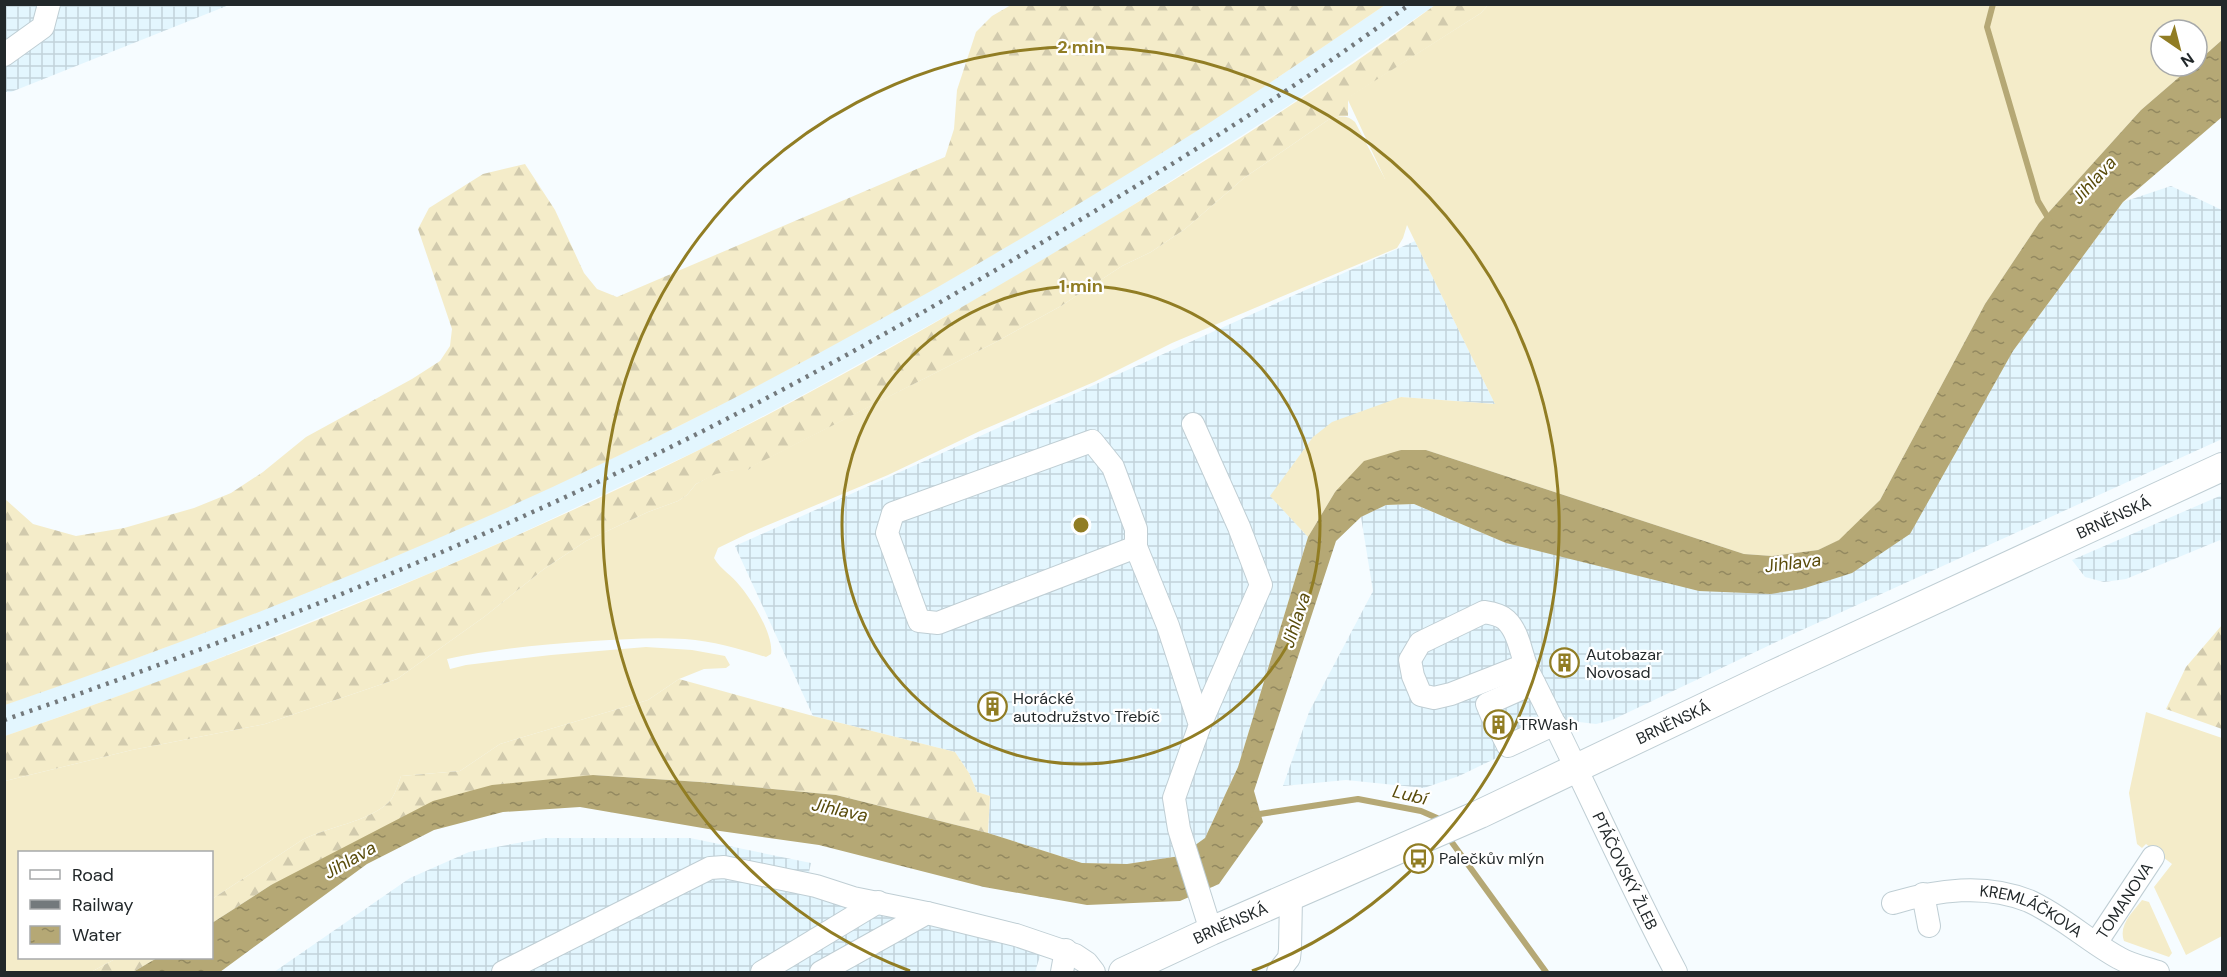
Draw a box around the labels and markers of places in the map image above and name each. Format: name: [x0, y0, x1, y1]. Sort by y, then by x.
centre of rings: [1071, 515, 1091, 535]
place label: Autobazar Novosad: [1586, 644, 1662, 683]
building icon: Autobazar Novosad: [1549, 647, 1581, 679]
place label: Horácké autodružstvo Třebíč: [1013, 688, 1160, 727]
building icon: Horácké autodružstvo Třebíč: [976, 691, 1008, 723]
building icon: TRWash: [1482, 708, 1514, 740]
place label: TRWash: [1519, 714, 1578, 735]
bus stop icon: Palečkův mlýn: [1402, 842, 1434, 874]
place label: Palečkův mlýn: [1439, 848, 1544, 869]

